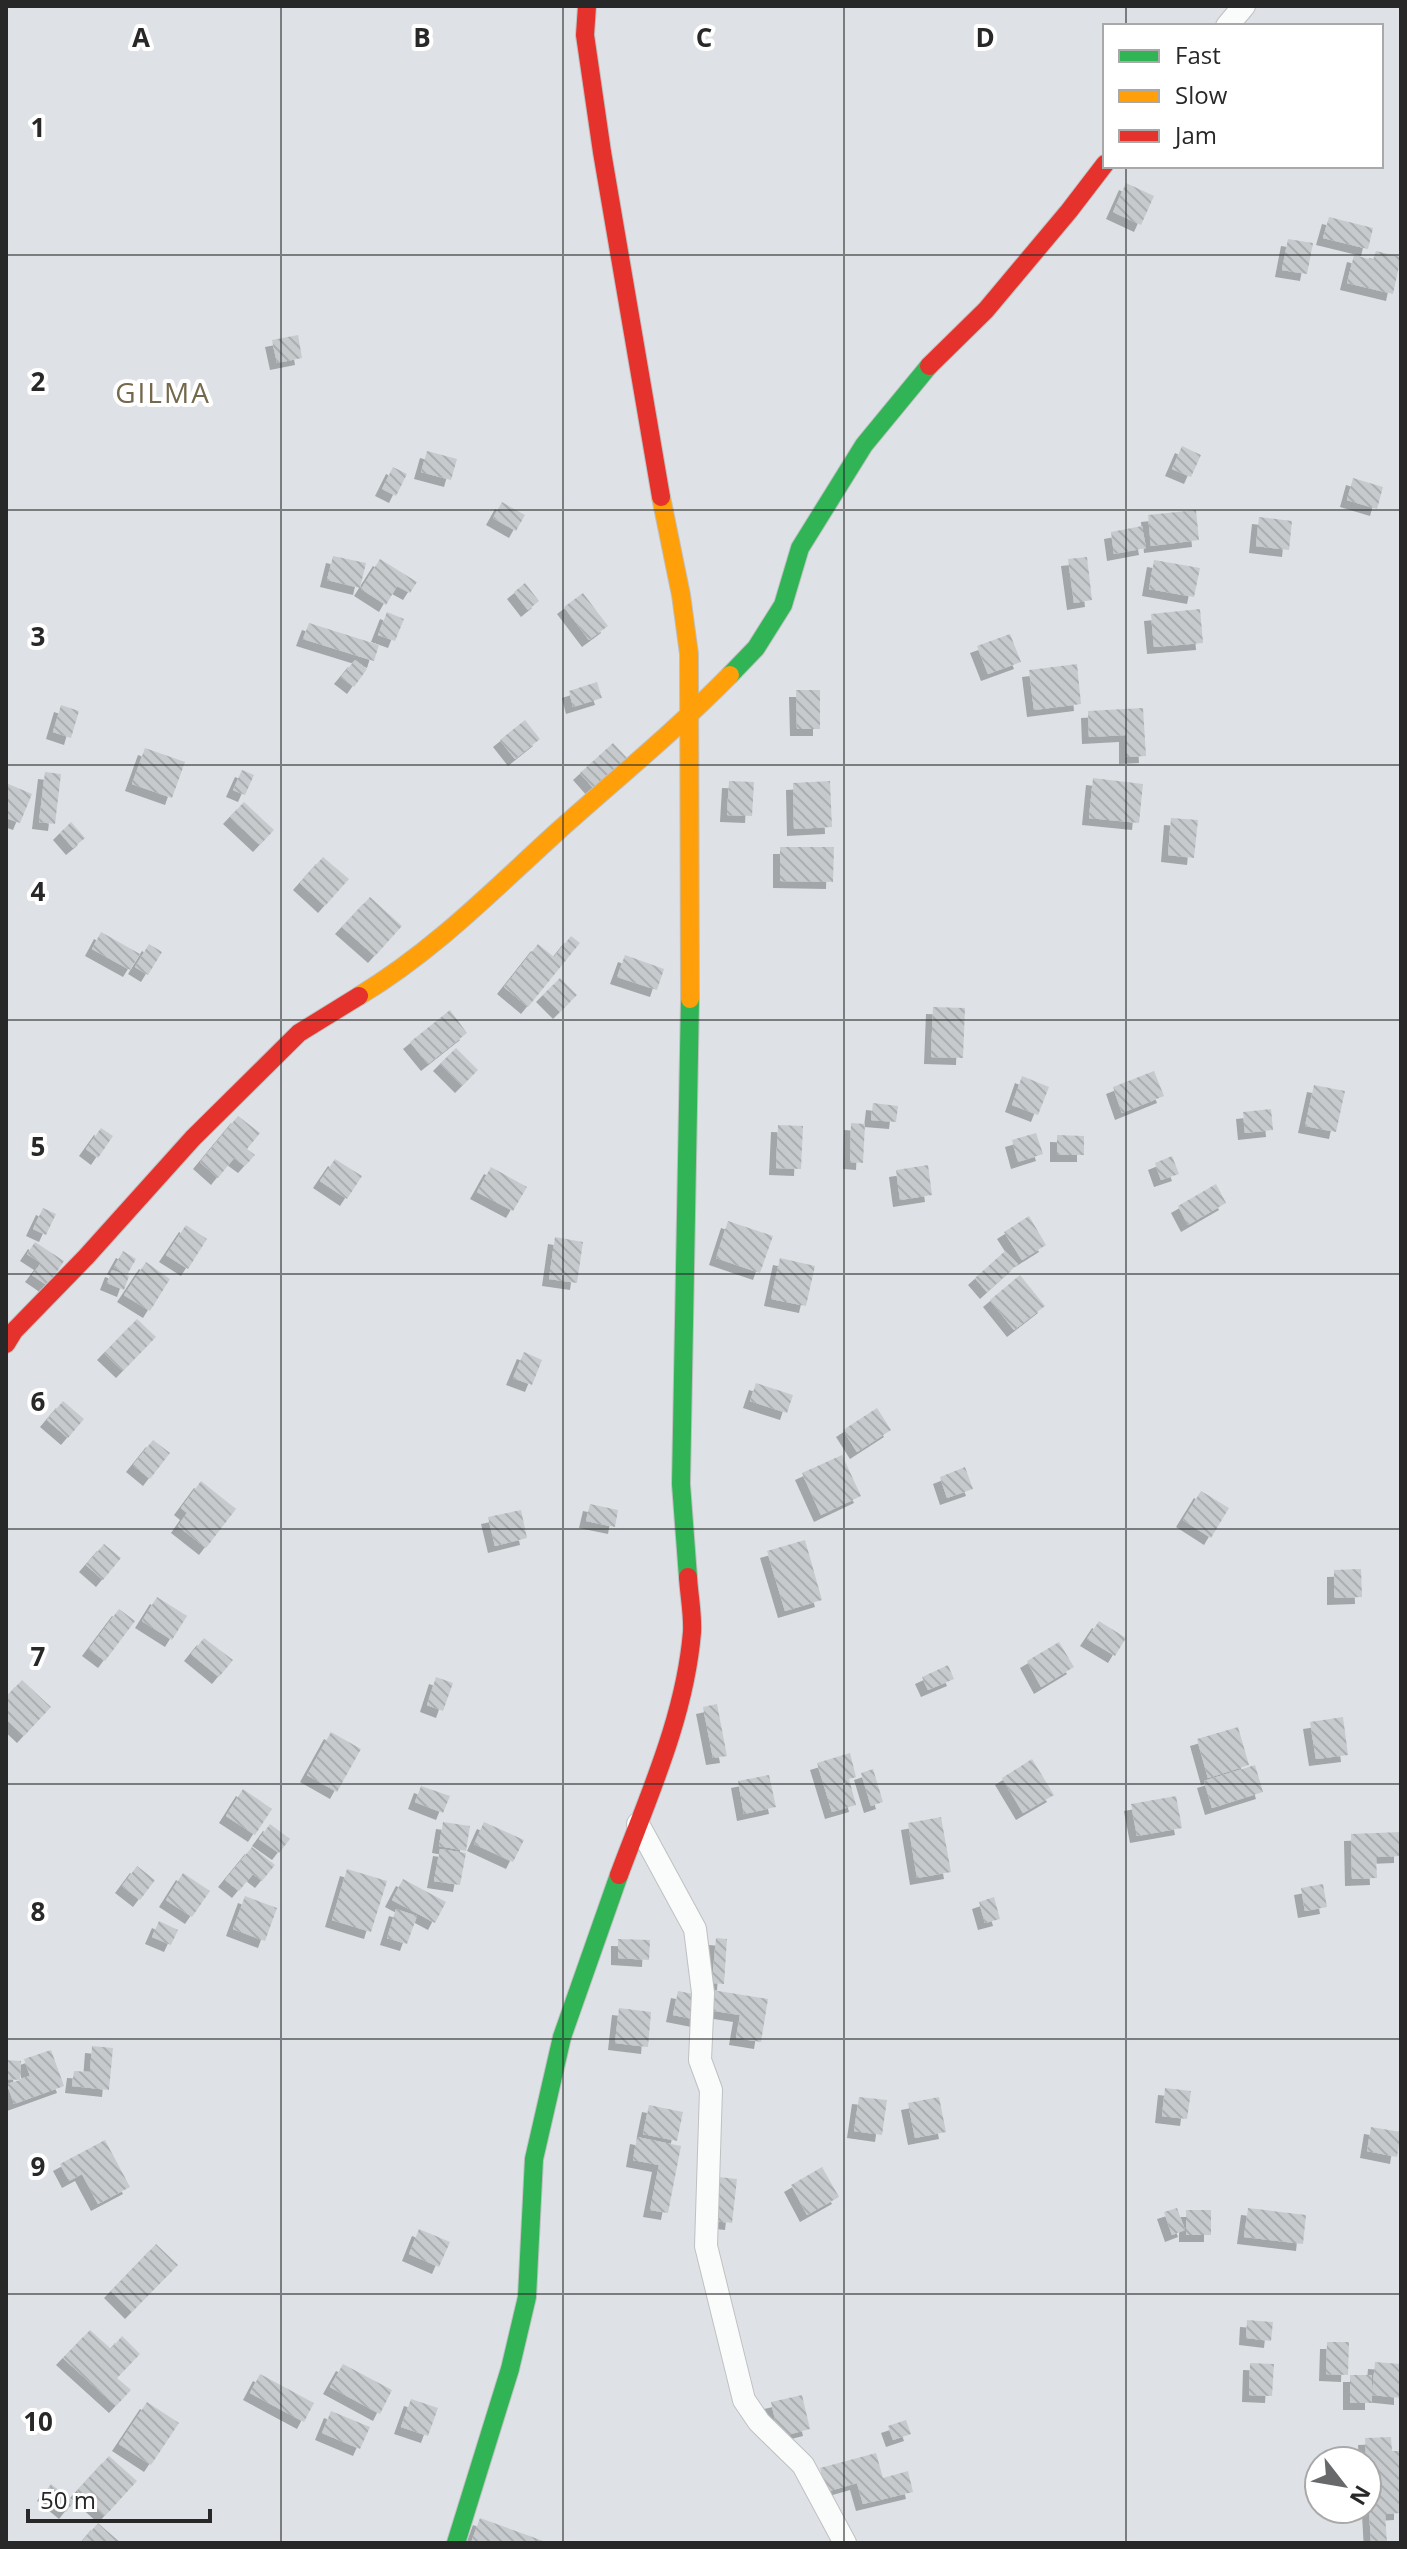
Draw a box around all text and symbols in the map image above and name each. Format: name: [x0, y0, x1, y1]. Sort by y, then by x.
text: A: [132, 19, 150, 55]
text: B: [413, 19, 431, 55]
text: C: [696, 19, 712, 55]
text: D: [975, 19, 995, 55]
legend: [1103, 24, 1383, 168]
text: Fast: [1175, 38, 1221, 71]
text: Slow: [1175, 78, 1228, 111]
text: 1: [31, 109, 45, 145]
text: Jam: [1173, 118, 1217, 151]
text: 2: [31, 363, 46, 399]
district label: GILMA: [115, 373, 211, 411]
text: 3: [31, 618, 45, 654]
text: 4: [31, 873, 46, 909]
text: 5: [31, 1128, 45, 1164]
text: 6: [31, 1383, 46, 1419]
text: 7: [31, 1638, 46, 1674]
text: 8: [31, 1893, 45, 1929]
text: 9: [31, 2148, 45, 2184]
text: 10: [23, 2403, 53, 2439]
north arrow: [1303, 2445, 1383, 2525]
scale bar: [28, 2473, 210, 2523]
text: N: [1344, 2480, 1378, 2511]
text: 50 m: [40, 2483, 96, 2516]

